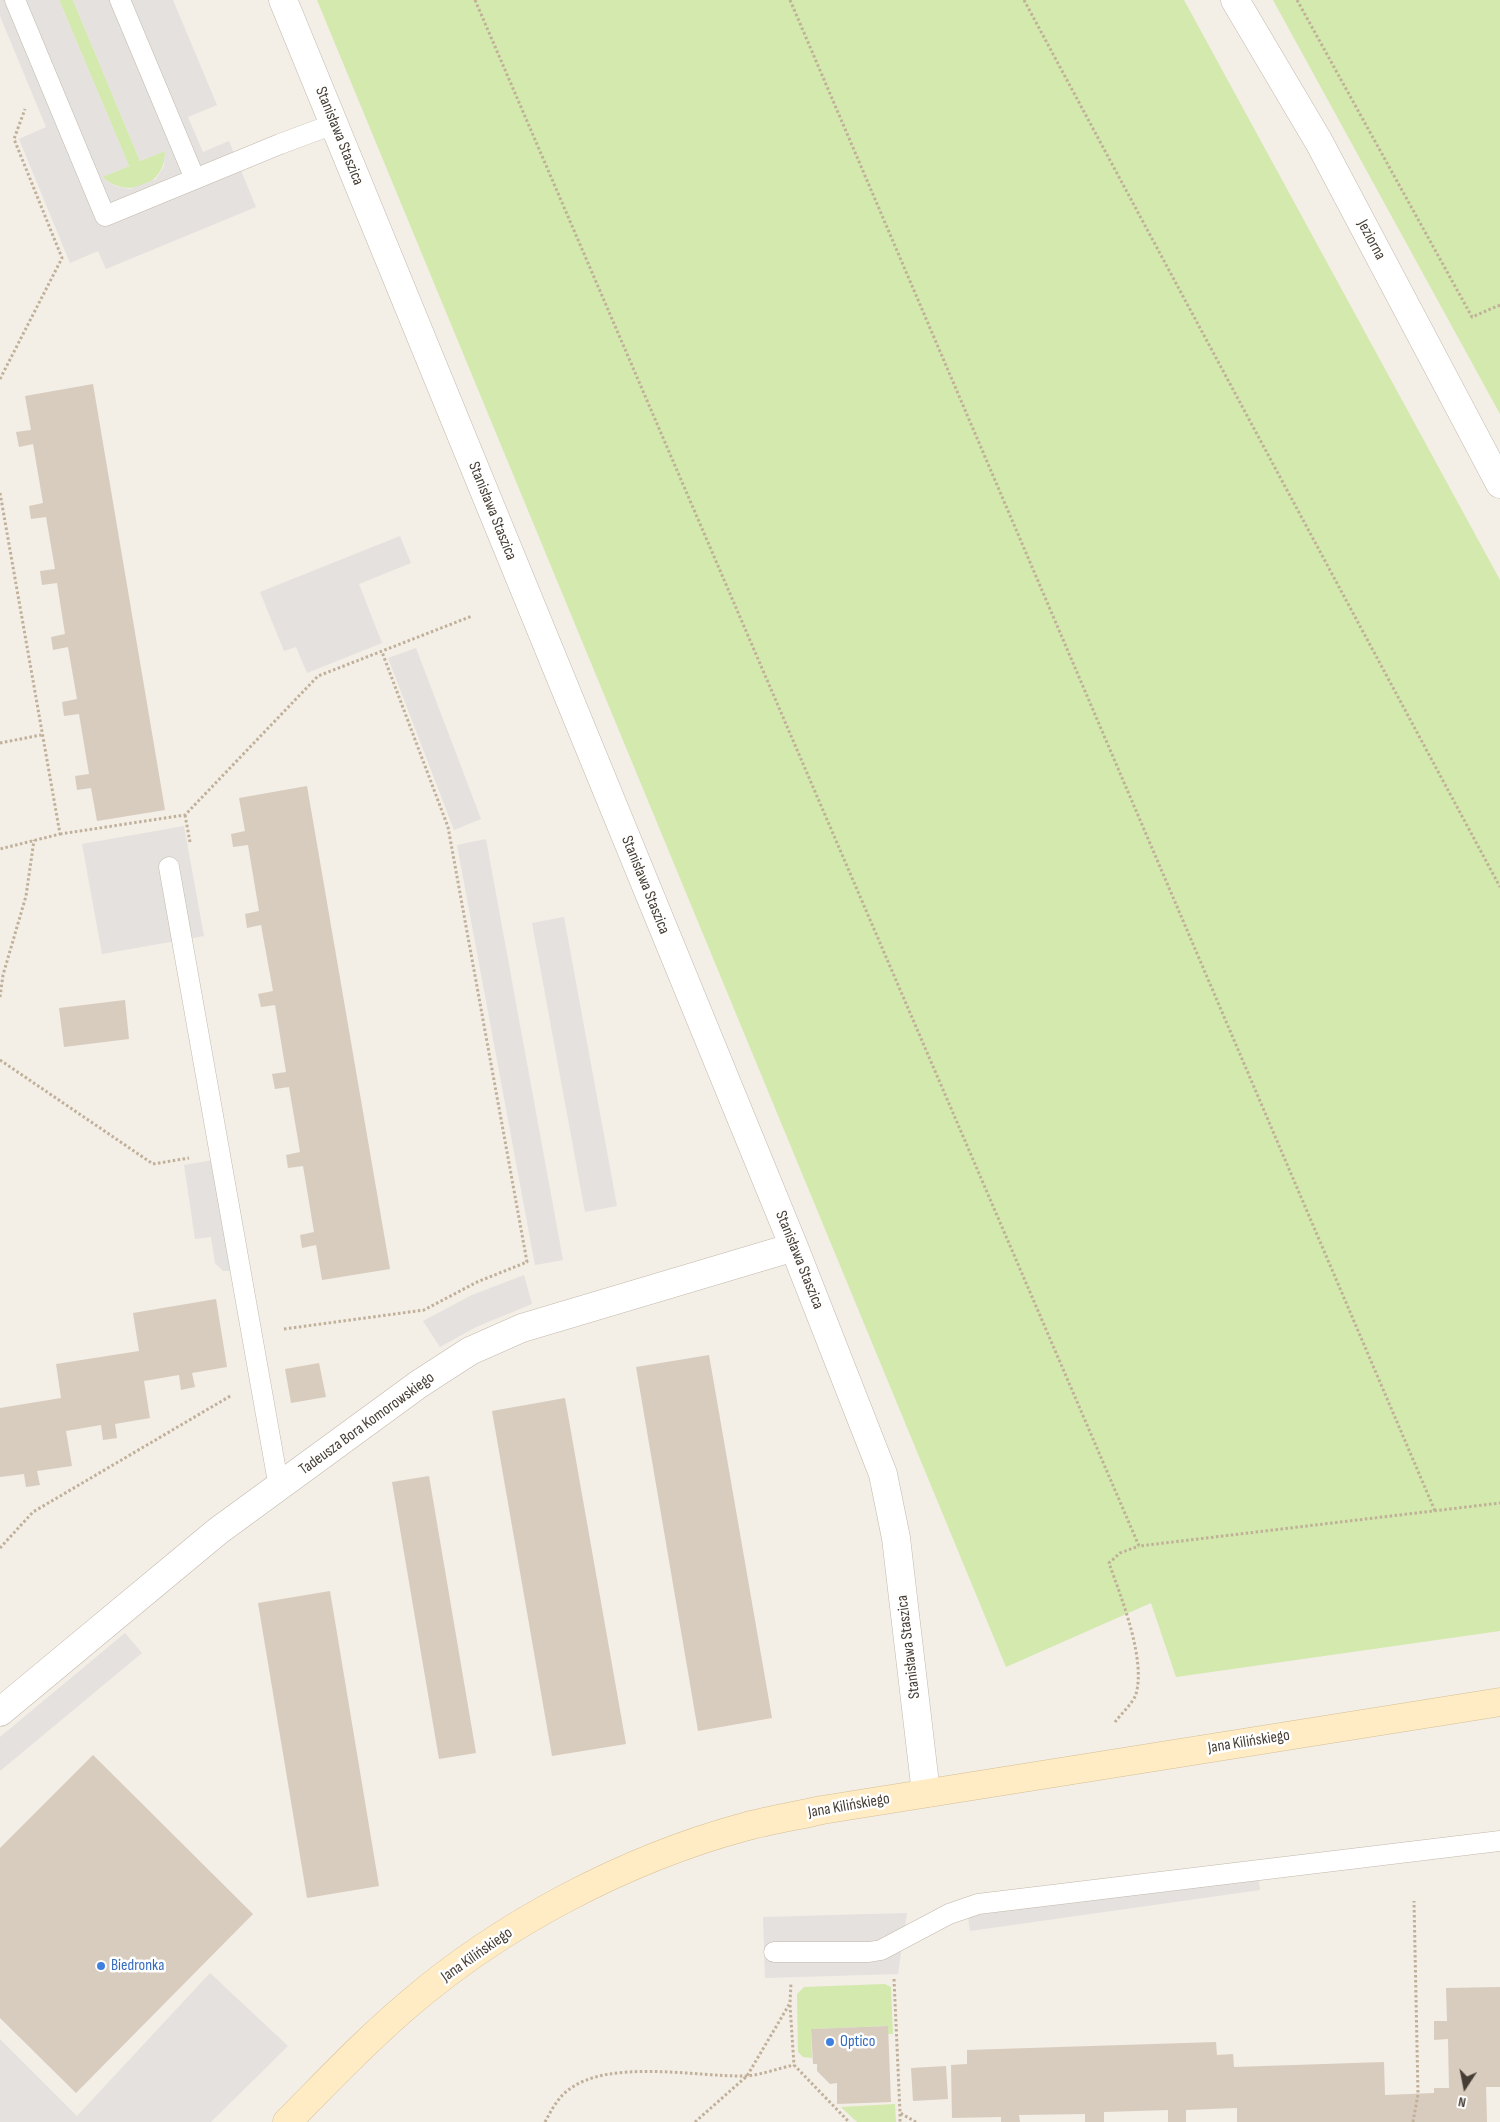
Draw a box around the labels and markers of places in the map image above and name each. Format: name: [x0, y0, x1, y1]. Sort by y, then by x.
place label: Biedronka: [111, 1956, 164, 1976]
marker: Biedronka: [95, 1960, 107, 1972]
place label: Optico: [840, 2032, 875, 2052]
marker: Optico: [824, 2036, 836, 2048]

